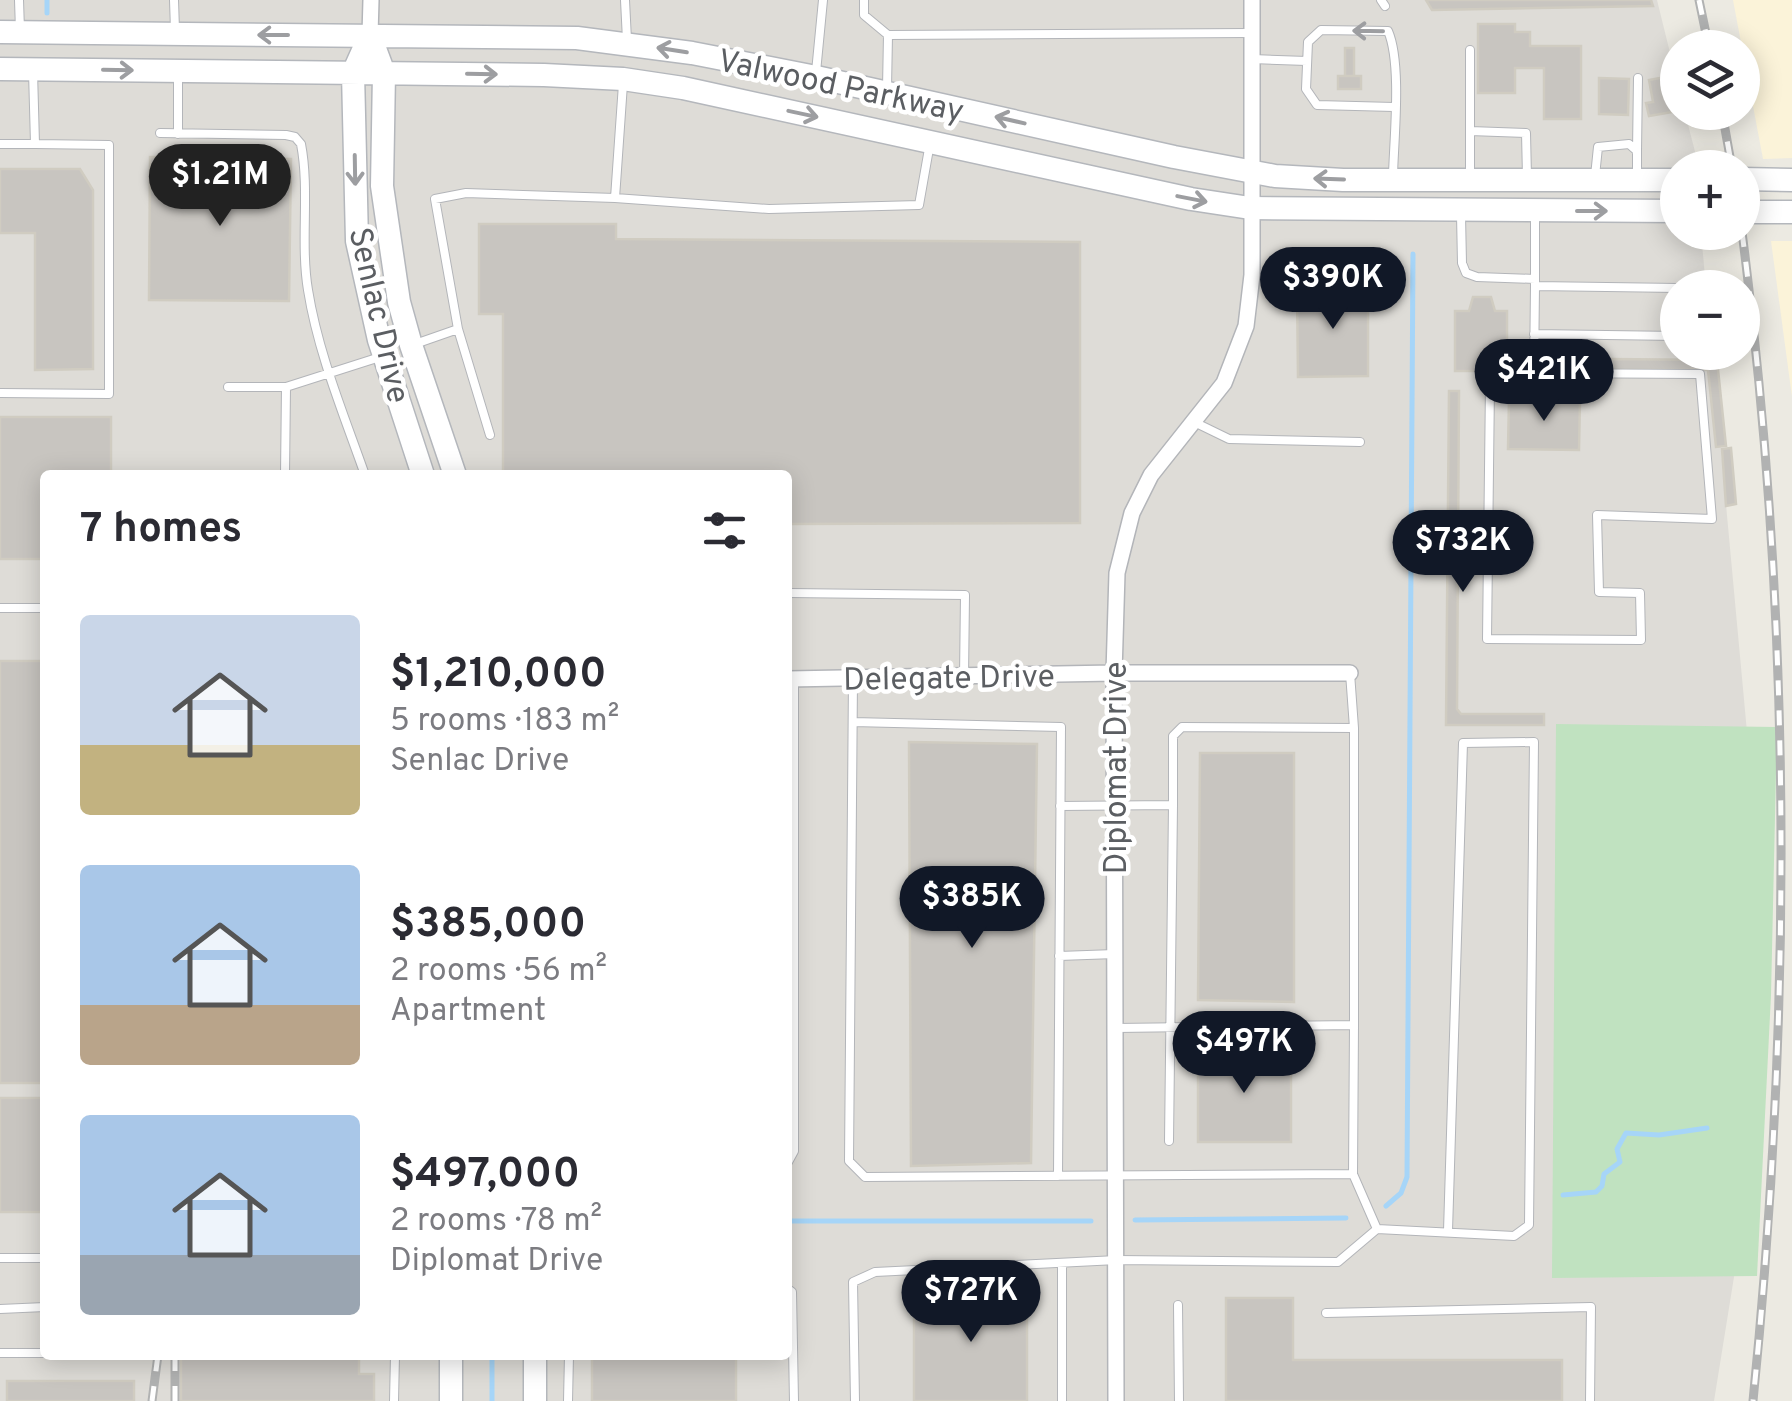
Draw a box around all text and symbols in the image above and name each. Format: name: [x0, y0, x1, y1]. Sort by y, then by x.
one-way arrow: [1352, 21, 1384, 40]
one-way arrow: [257, 26, 290, 44]
map controls: [1660, 30, 1760, 370]
button: layers: [1660, 30, 1760, 130]
one-way arrow: [657, 41, 689, 59]
street label: Valwood Parkway: [714, 42, 967, 134]
one-way arrow: [101, 61, 133, 80]
one-way arrow: [464, 64, 497, 84]
one-way arrow: [786, 106, 818, 124]
one-way arrow: [995, 110, 1027, 129]
pin: $1.21M: [139, 144, 301, 229]
button: +: [1660, 150, 1760, 250]
one-way arrow: [346, 154, 365, 186]
text: $1.21M: [171, 156, 269, 196]
one-way arrow: [1313, 170, 1345, 189]
one-way arrow: [1175, 190, 1207, 209]
one-way arrow: [1576, 202, 1608, 220]
street label: Senlac Drive: [337, 224, 417, 407]
pin: $390K: [1263, 247, 1403, 332]
text: $390K: [1282, 259, 1384, 299]
button: −: [1660, 270, 1760, 370]
pin: $421K: [1474, 339, 1614, 424]
text: $421K: [1497, 351, 1591, 391]
icon: filters: [697, 503, 752, 558]
text: 7 homes: [80, 504, 242, 557]
pin: $732K: [1393, 510, 1533, 595]
text: $732K: [1415, 522, 1511, 562]
text: $1,210,000: [390, 649, 607, 702]
icon: home: [160, 655, 280, 775]
street label: Delegate Drive: [843, 658, 1055, 702]
street label: Diplomat Drive: [1098, 661, 1138, 875]
text: 5 rooms · 183 m²: [390, 702, 619, 742]
text: Senlac Drive: [390, 742, 569, 782]
pin: $385K: [902, 866, 1042, 951]
text: $385K: [922, 878, 1022, 918]
text: $385,000: [390, 899, 586, 952]
icon: home: [160, 905, 280, 1025]
text: 2 rooms · 56 m²: [390, 952, 607, 992]
text: Apartment: [390, 992, 546, 1032]
pin: $497K: [1174, 1011, 1314, 1096]
text: $497K: [1195, 1023, 1293, 1063]
text: $497,000: [390, 1149, 580, 1202]
icon: home: [160, 1155, 280, 1275]
text: 2 rooms · 78 m²: [390, 1202, 602, 1242]
text: Diplomat Drive: [390, 1242, 603, 1282]
pin: $727K: [901, 1260, 1041, 1345]
text: $727K: [923, 1272, 1019, 1312]

